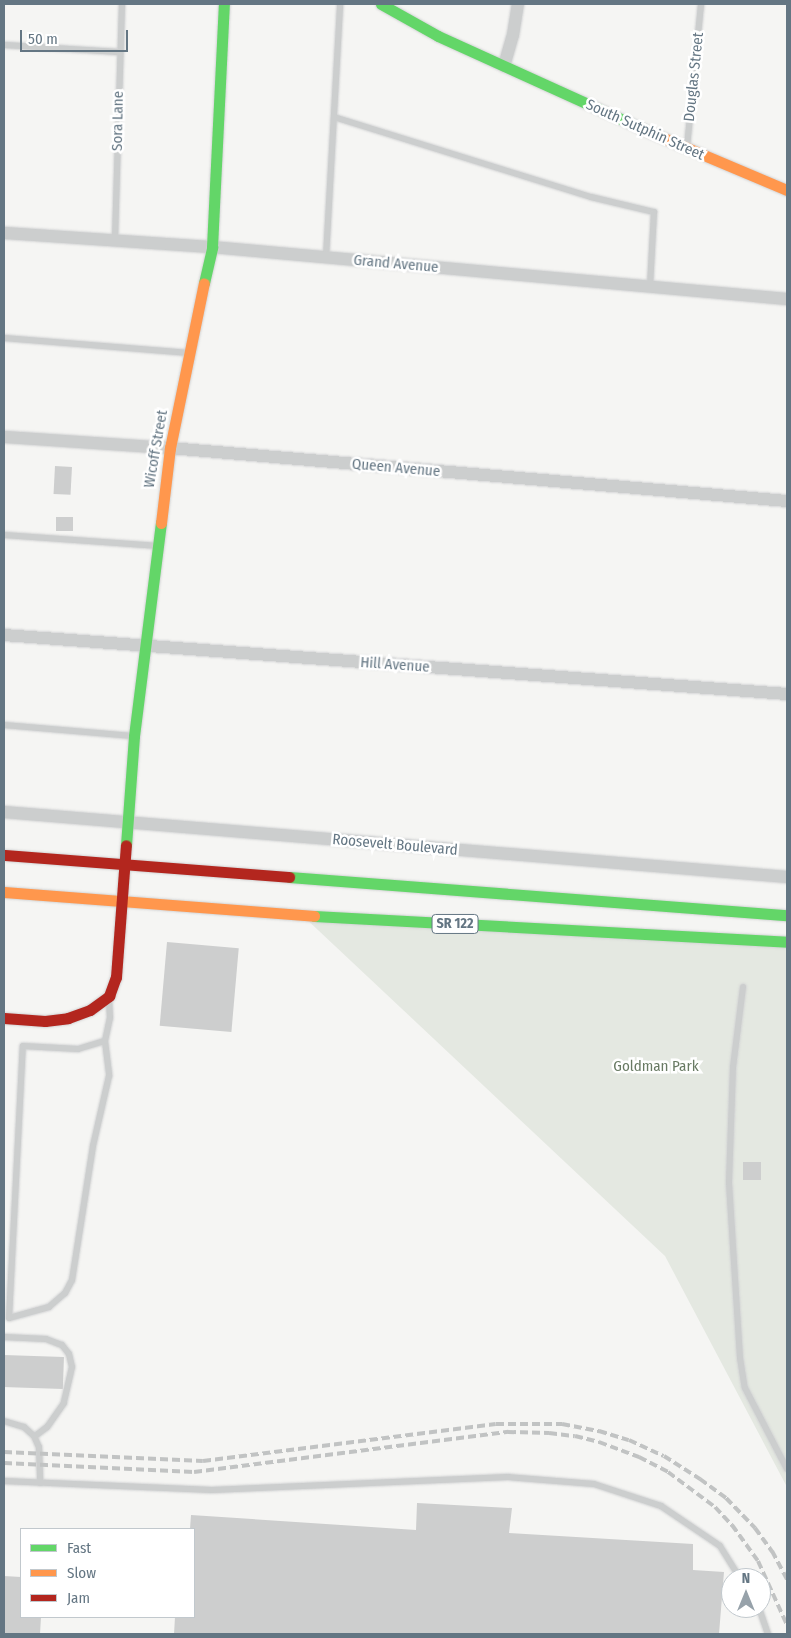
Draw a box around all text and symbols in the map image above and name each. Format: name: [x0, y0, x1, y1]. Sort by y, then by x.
scale bar: [22, 20, 130, 52]
text: 50 m: [28, 30, 58, 48]
street label: Douglas Street: [680, 32, 708, 122]
street label: Sora Lane: [108, 91, 128, 151]
street label: South Sutphin Street: [583, 96, 707, 164]
street label: Grand Avenue: [353, 251, 439, 277]
street label: Wicoff Street: [140, 409, 172, 489]
street label: Queen Avenue: [351, 455, 441, 481]
street label: Hill Avenue: [360, 654, 430, 676]
street label: Roosevelt Boulevard: [332, 831, 458, 859]
road number: SR 122: [431, 912, 479, 936]
park label: Goldman Park: [613, 1058, 699, 1076]
legend: [20, 1528, 195, 1618]
text: Fast: [67, 1539, 91, 1557]
text: Slow: [67, 1564, 96, 1582]
north arrow: [721, 1568, 771, 1618]
text: N: [742, 1570, 750, 1587]
text: Jam: [67, 1589, 90, 1607]

